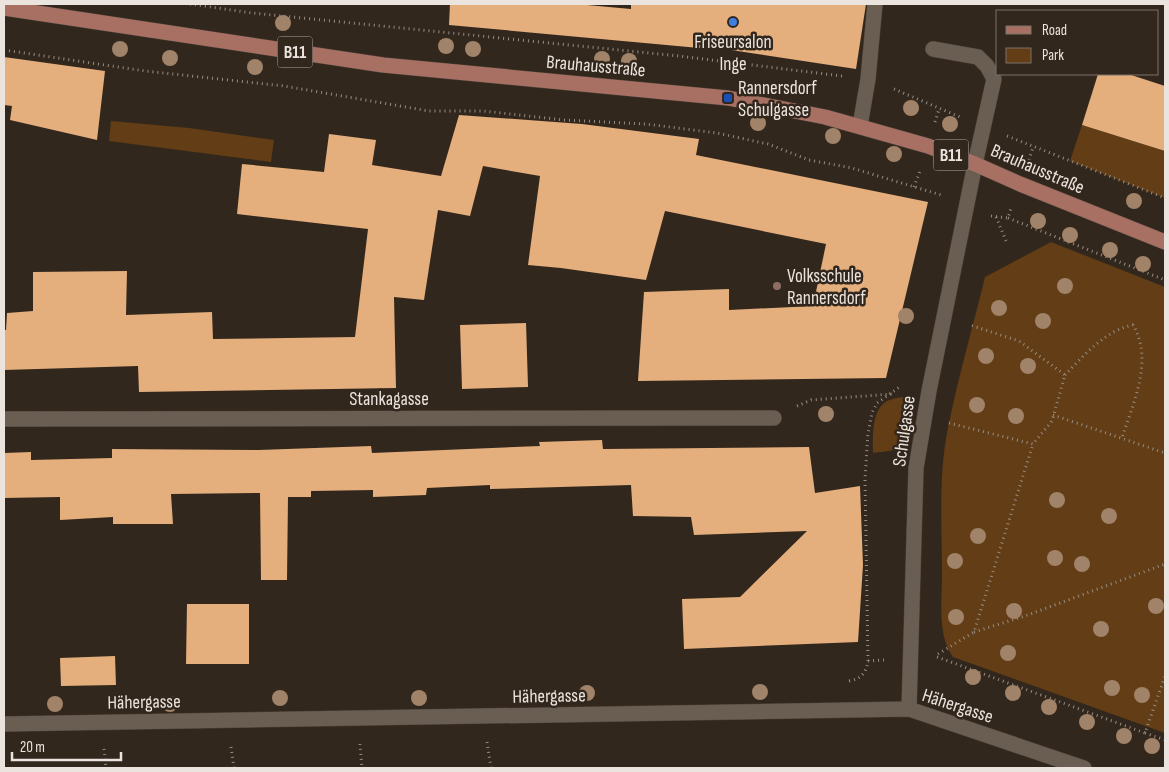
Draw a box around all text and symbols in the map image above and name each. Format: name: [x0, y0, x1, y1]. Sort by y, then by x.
legend: [996, 10, 1159, 75]
marker: Friseursalon Inge: [727, 16, 739, 28]
text: Road: [1042, 21, 1067, 40]
place label: Friseursalon Inge: [694, 31, 772, 76]
road number: B11: [278, 36, 312, 68]
text: Park: [1042, 46, 1064, 65]
street label: Brauhausstraße: [545, 51, 646, 82]
place label: Rannersdorf Schulgasse: [738, 77, 817, 122]
marker: Rannersdorf Schulgasse: [722, 92, 734, 104]
street label: Brauhausstraße: [987, 139, 1088, 199]
road number: B11: [934, 140, 968, 170]
place label: Volksschule Rannersdorf: [787, 265, 866, 310]
marker: Volksschule Rannersdorf: [771, 280, 783, 292]
street label: Stankagasse: [349, 388, 429, 411]
street label: Schulgasse: [888, 394, 921, 468]
street label: Hähergasse: [512, 684, 586, 709]
street label: Hähergasse: [919, 684, 996, 729]
street label: Hähergasse: [107, 690, 181, 715]
scale bar: [12, 730, 121, 762]
text: 20 m: [20, 738, 45, 757]

